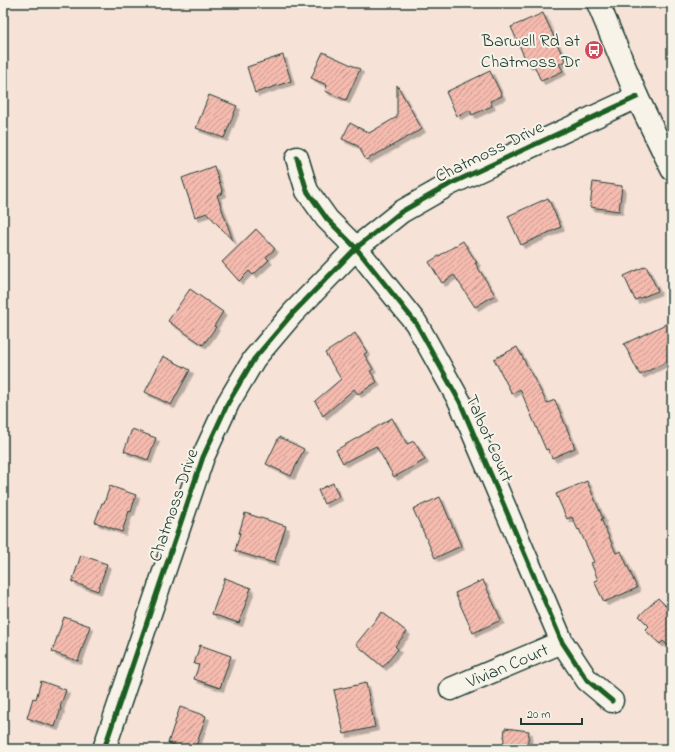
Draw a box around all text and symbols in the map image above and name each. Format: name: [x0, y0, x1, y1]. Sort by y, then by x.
place label: Barwell Rd at Chatmoss Dr: [481, 29, 580, 76]
bus stop icon: Barwell Rd at Chatmoss Dr: [583, 39, 605, 61]
street label: Chatmoss Drive: [431, 115, 549, 190]
street label: Talbot Court: [457, 391, 519, 487]
street label: Chatmoss Drive: [143, 445, 207, 566]
street label: Vivian Court: [462, 638, 553, 696]
scale bar: [521, 700, 582, 726]
text: 20 m: [527, 706, 550, 724]

